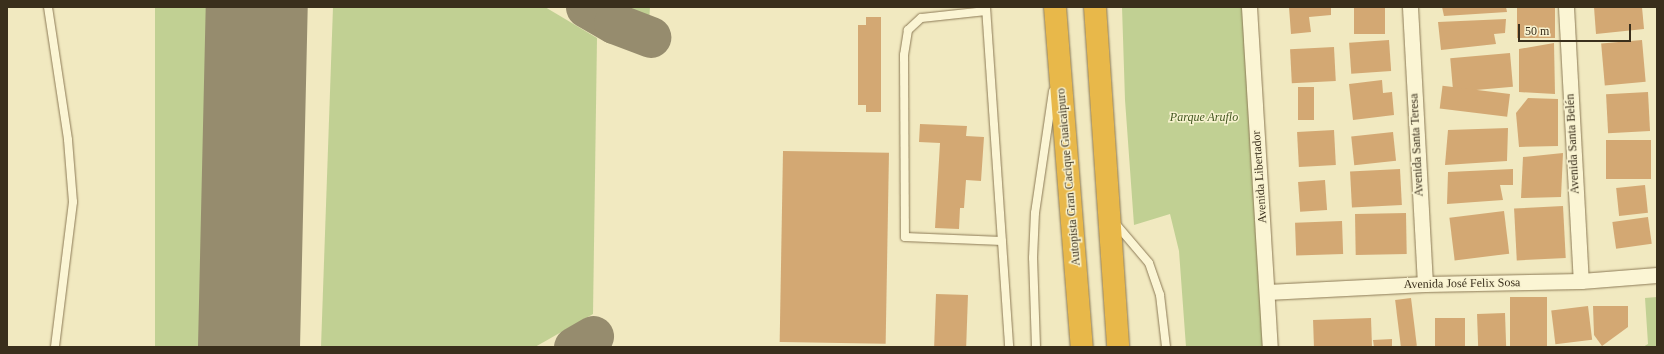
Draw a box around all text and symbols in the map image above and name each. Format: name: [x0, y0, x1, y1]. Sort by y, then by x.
scale bar: [1520, 16, 1633, 42]
text: 50 m: [1525, 24, 1549, 38]
street label: Autopista Gran Cacique Guaicaipuro: [1054, 88, 1084, 266]
street label: Avenida Santa Teresa: [1407, 93, 1427, 197]
street label: Avenida Santa Belén: [1563, 93, 1583, 195]
park label: Parque Aruflo: [1170, 111, 1238, 125]
street label: Avenida Libertador: [1250, 130, 1270, 224]
street label: Avenida José Felix Sosa: [1404, 276, 1520, 292]

